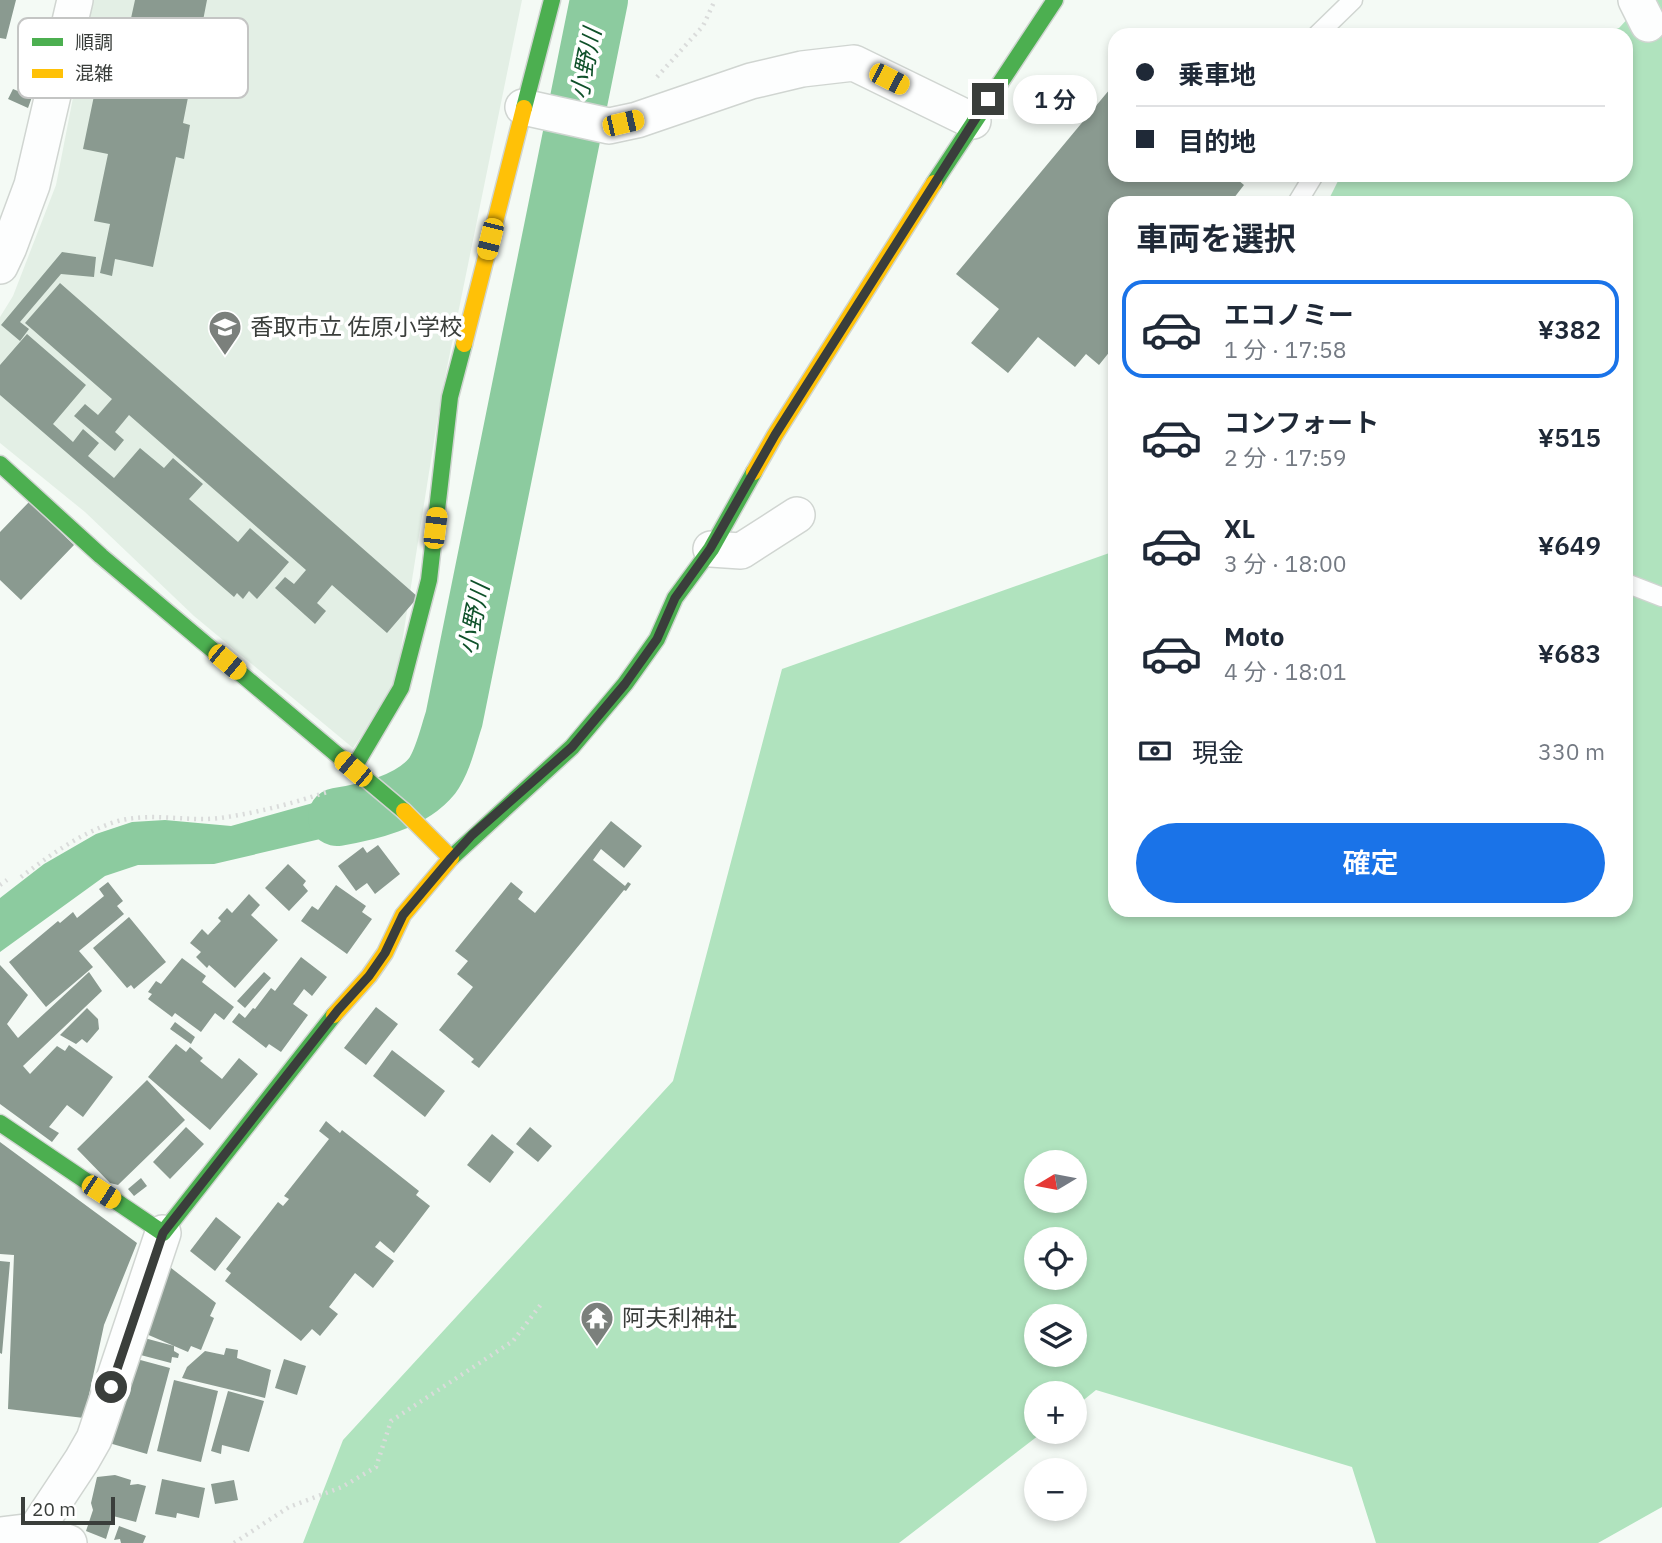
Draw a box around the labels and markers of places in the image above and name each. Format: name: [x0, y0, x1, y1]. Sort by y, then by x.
school or university icon: 香取市立 佐原小学校: [206, 308, 244, 357]
place label: 香取市立 佐原小学校: [250, 311, 462, 341]
temple icon: 阿夫利神社: [578, 1299, 616, 1348]
place label: 阿夫利神社: [622, 1302, 737, 1332]

